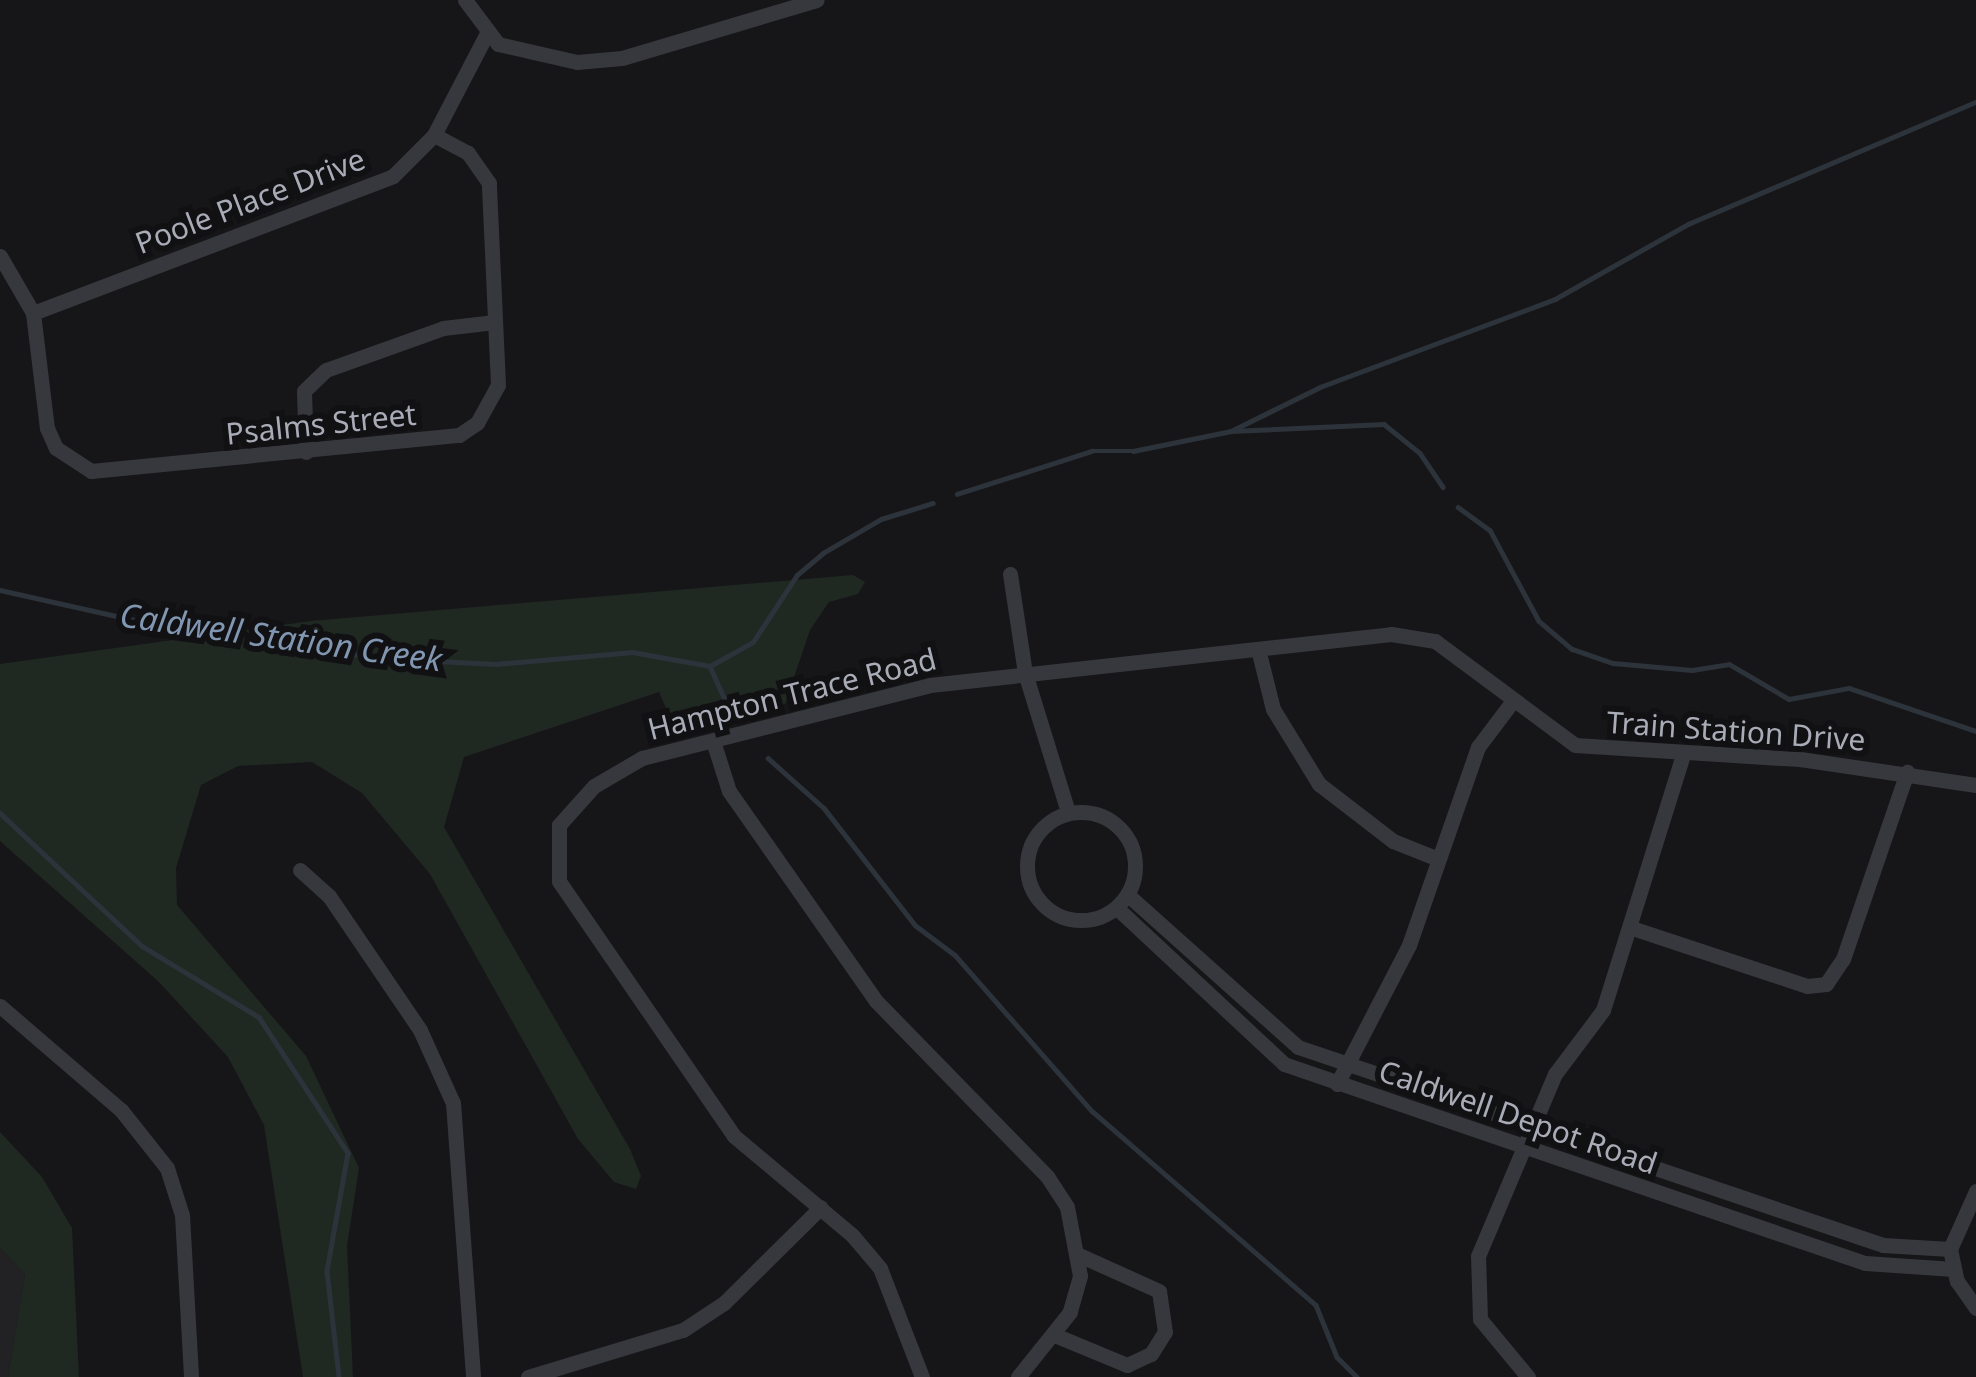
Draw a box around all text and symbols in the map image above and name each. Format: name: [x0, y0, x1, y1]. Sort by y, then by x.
street label: Poole Place Drive: [130, 141, 370, 261]
street label: Psalms Street: [224, 396, 418, 452]
water label: Caldwell Station Creek: [117, 595, 445, 679]
street label: Hampton Trace Road: [644, 641, 940, 747]
street label: Train Station Drive: [1605, 704, 1867, 758]
street label: Caldwell Depot Road: [1374, 1052, 1662, 1182]

